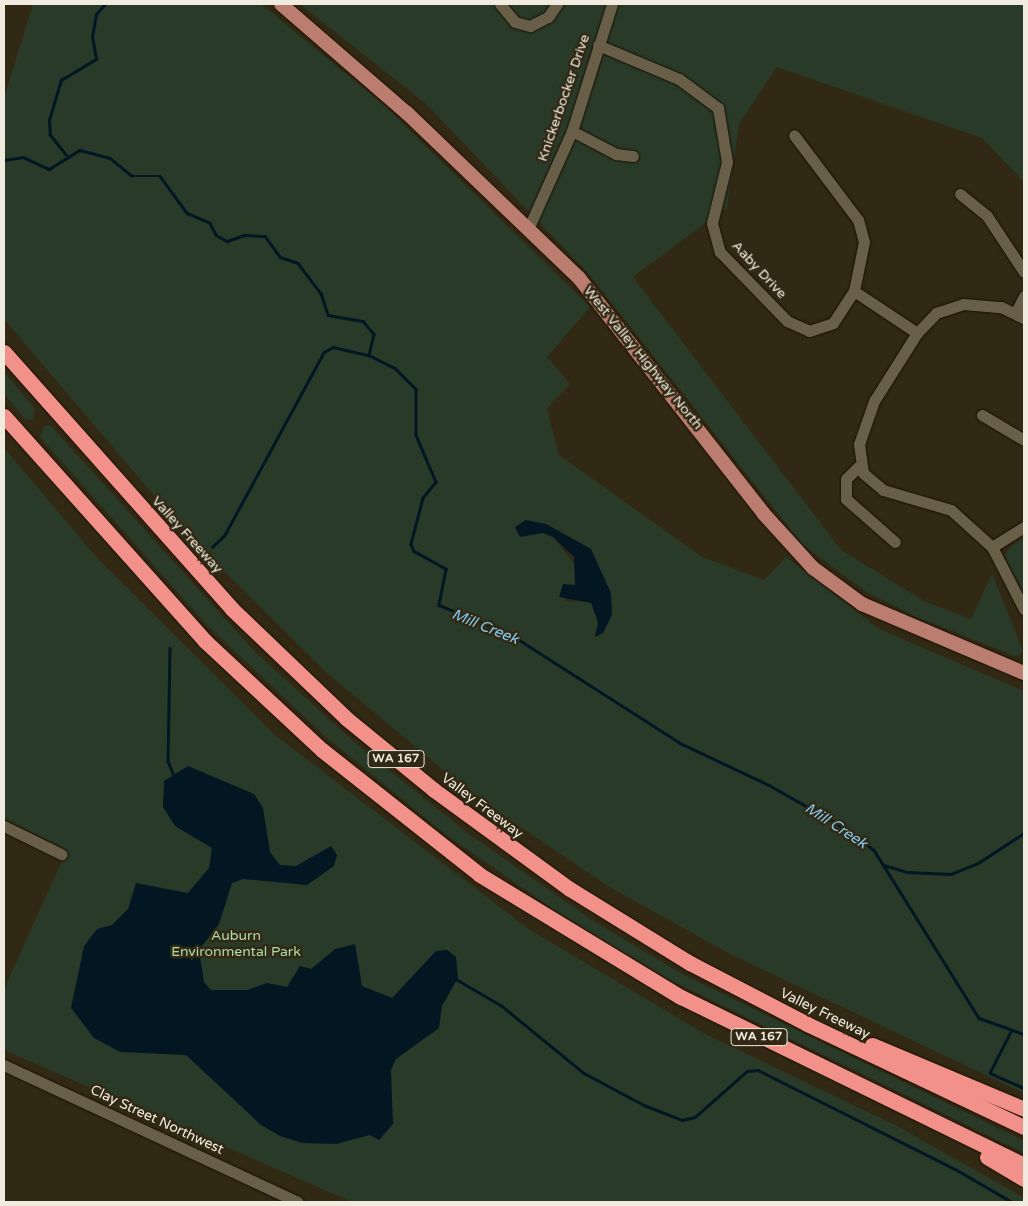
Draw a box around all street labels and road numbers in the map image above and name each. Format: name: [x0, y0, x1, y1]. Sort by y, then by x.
street label: Knickerbocker Drive: [534, 32, 594, 164]
street label: Aaby Drive: [728, 238, 790, 302]
street label: West Valley Highway North: [580, 283, 706, 433]
street label: Valley Freeway: [148, 493, 226, 577]
road number: WA 167: [367, 750, 425, 769]
street label: Valley Freeway: [438, 770, 526, 842]
street label: Valley Freeway: [777, 985, 873, 1043]
road number: WA 167: [730, 1028, 788, 1046]
street label: Clay Street Northwest: [88, 1082, 226, 1158]

